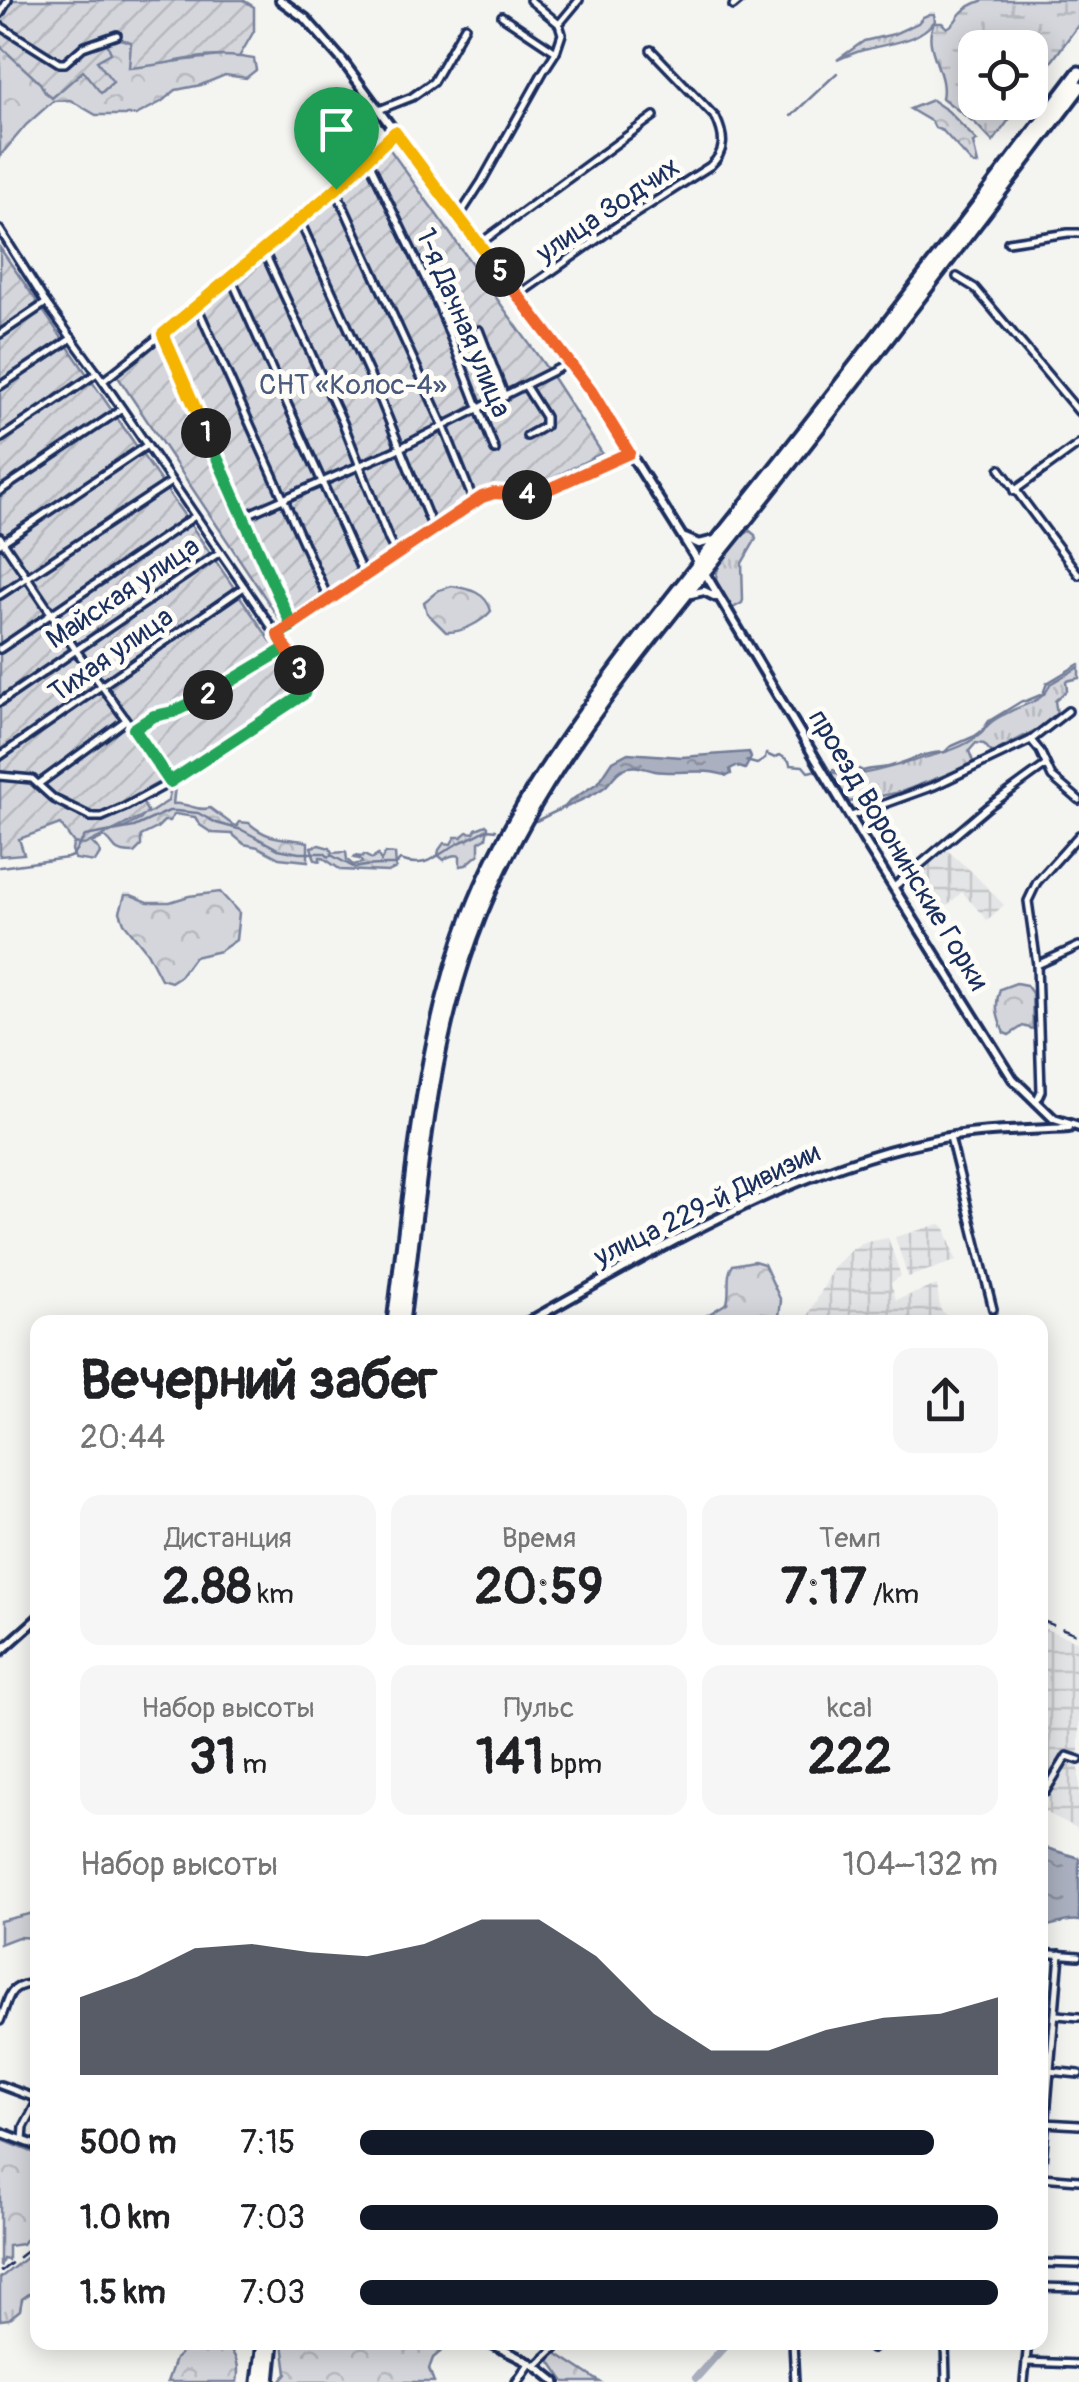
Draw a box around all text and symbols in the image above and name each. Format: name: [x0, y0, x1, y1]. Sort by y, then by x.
map controls: [958, 30, 1048, 120]
button: locate: [958, 30, 1048, 120]
pin: [294, 87, 379, 190]
icon: arrive: [309, 102, 364, 157]
street label: улица Зодчих: [529, 149, 686, 271]
street label: 1-я Дачная улица: [407, 223, 519, 423]
pin: 5: [475, 247, 525, 297]
text: 5: [492, 254, 508, 289]
park label: СНТ «Колос-4»: [259, 368, 447, 403]
pin: 1: [181, 408, 231, 458]
text: 1: [201, 415, 211, 450]
pin: 4: [502, 470, 552, 520]
text: 4: [519, 477, 535, 512]
street label: Майская улица: [40, 529, 206, 657]
street label: Тихая улица: [42, 599, 180, 711]
pin: 3: [274, 645, 324, 695]
text: 3: [291, 652, 307, 687]
pin: 2: [183, 670, 233, 720]
text: 2: [200, 677, 216, 712]
street label: проезд Воронинские Горки: [800, 703, 996, 997]
street label: улица 229-й Дивизии: [587, 1135, 826, 1275]
text: Вечерний забег: [80, 1346, 437, 1415]
button: share: [893, 1348, 998, 1453]
text: 20:44: [80, 1418, 165, 1458]
text: Дистанция: [164, 1521, 292, 1556]
text: Время: [502, 1521, 576, 1556]
text: Темп: [819, 1521, 881, 1556]
text: 2.88: [162, 1556, 251, 1619]
text: 20:59: [475, 1556, 603, 1619]
text: 7:17: [781, 1556, 867, 1619]
text: km: [251, 1577, 294, 1612]
text: /km: [867, 1577, 919, 1612]
text: Набор высоты: [141, 1691, 315, 1726]
text: Пульс: [504, 1691, 574, 1726]
text: kcal: [827, 1691, 873, 1726]
text: 31: [189, 1726, 236, 1789]
text: 141: [476, 1726, 544, 1789]
text: 222: [808, 1726, 892, 1789]
text: m: [236, 1747, 267, 1782]
text: bpm: [544, 1747, 602, 1782]
text: Набор высоты: [80, 1845, 278, 1885]
text: 104–132 m: [843, 1845, 998, 1885]
text: 500 m: [80, 2123, 176, 2163]
text: 7:15: [240, 2123, 295, 2163]
text: 1.0 km: [80, 2198, 170, 2238]
text: 7:03: [240, 2198, 305, 2238]
text: 1.5 km: [80, 2273, 166, 2313]
text: 7:03: [240, 2273, 305, 2313]

